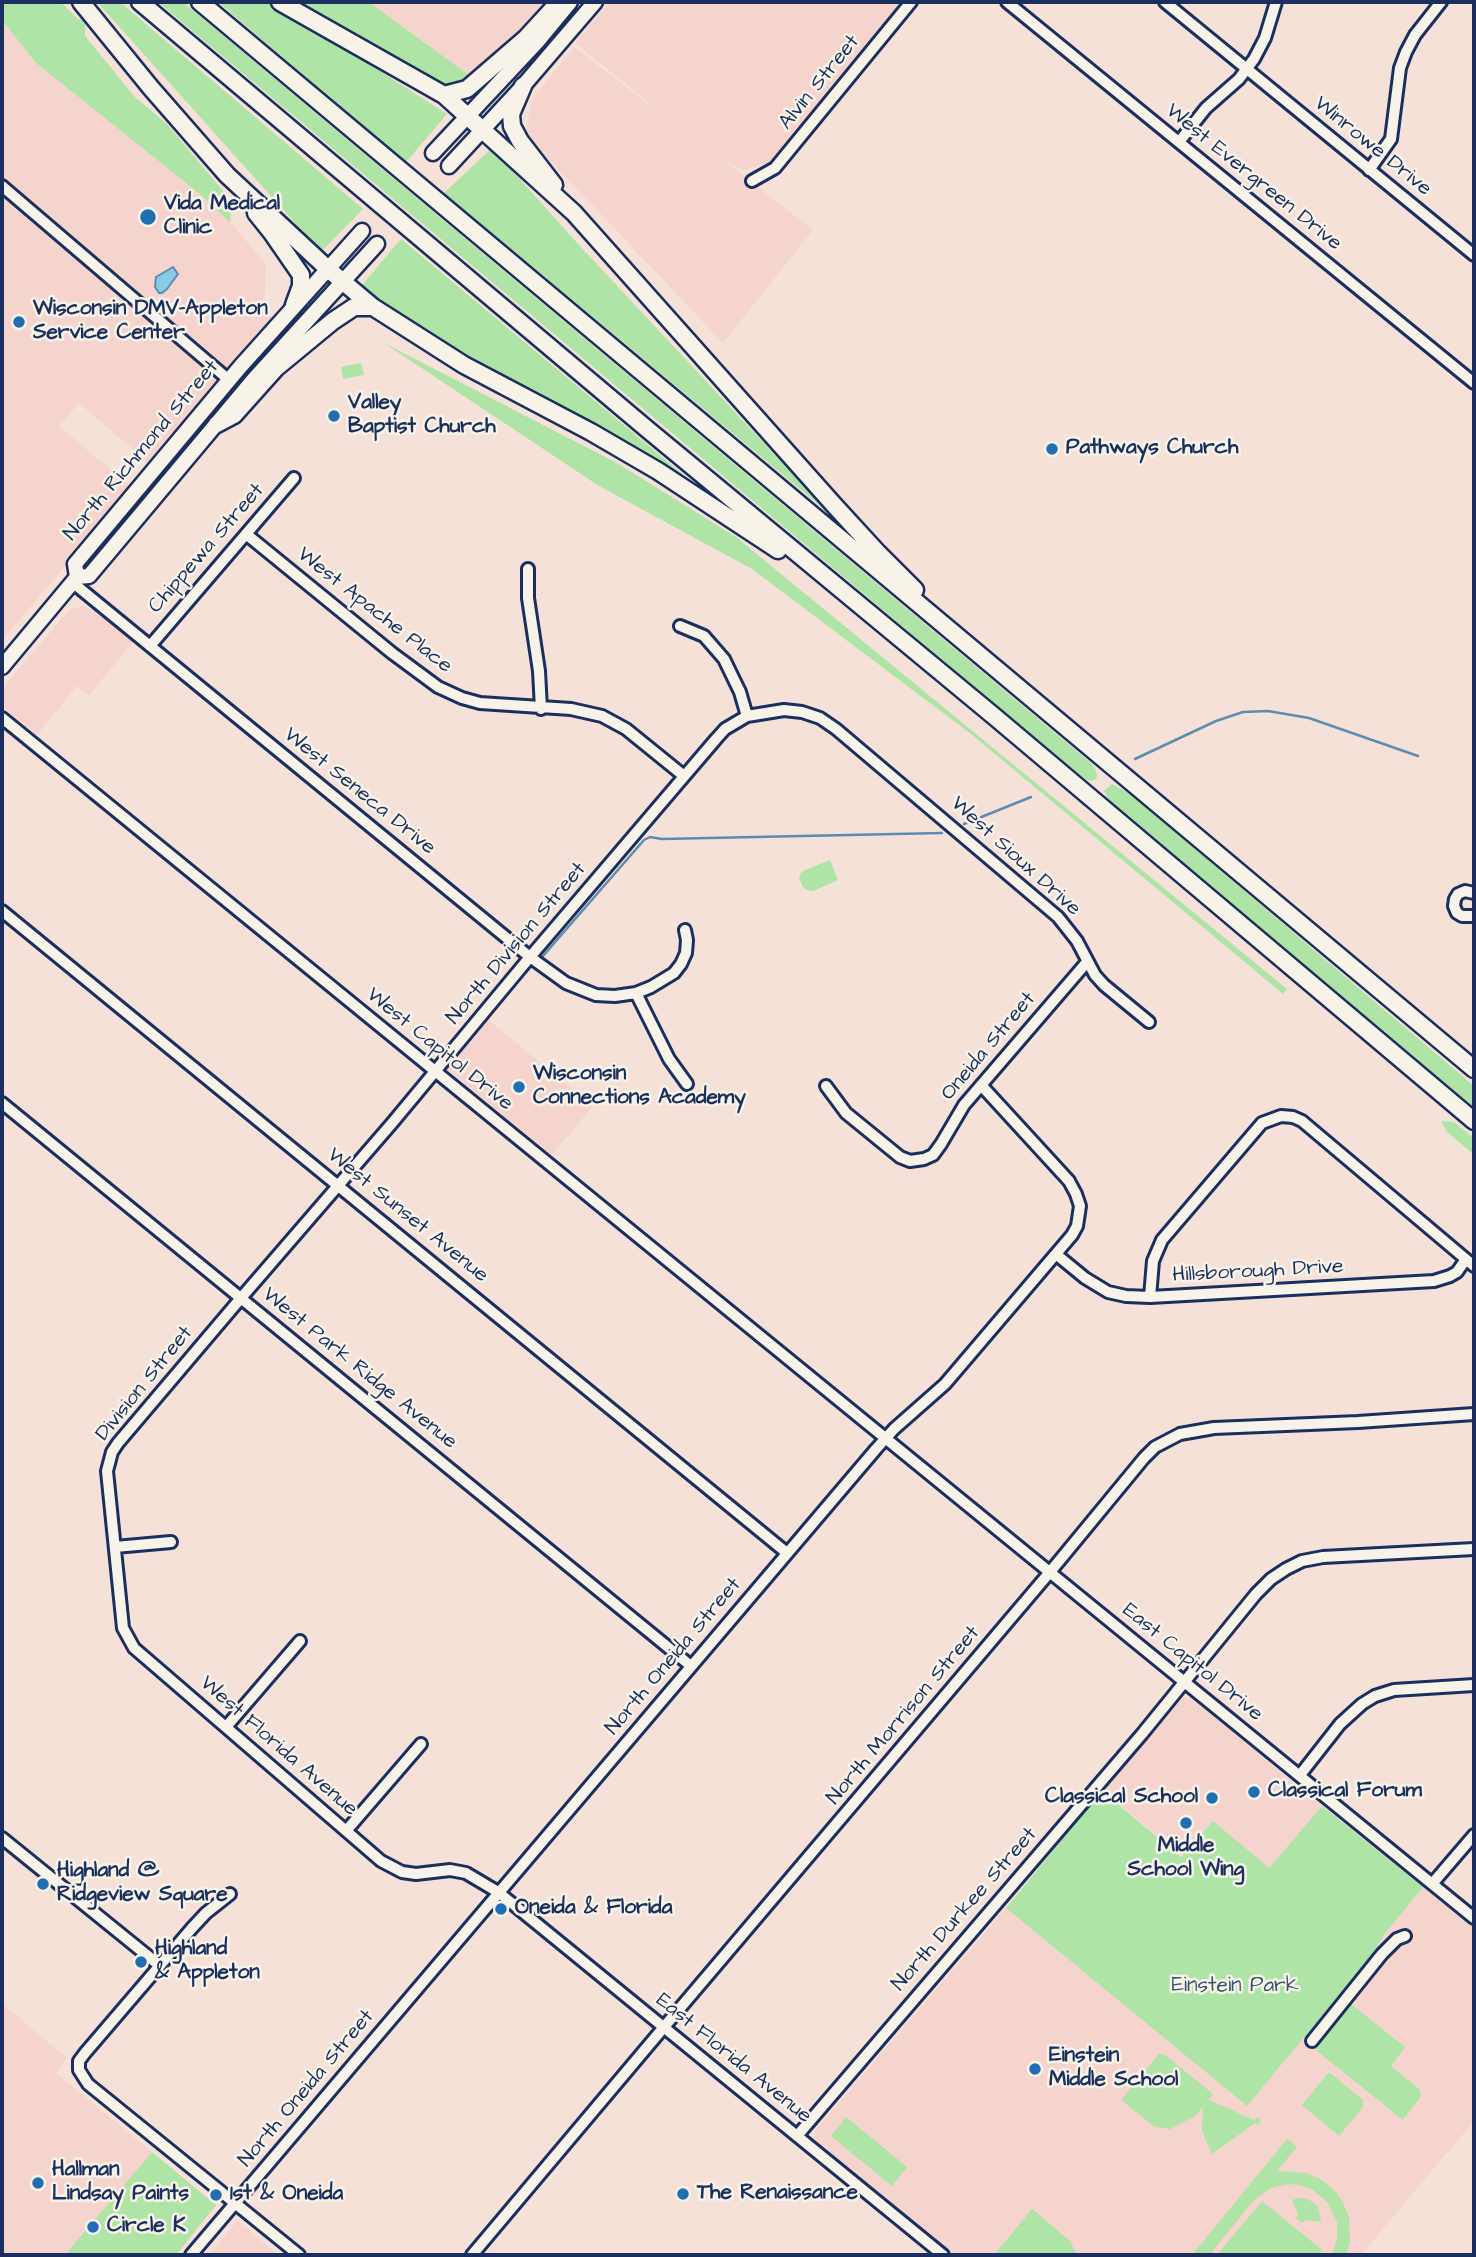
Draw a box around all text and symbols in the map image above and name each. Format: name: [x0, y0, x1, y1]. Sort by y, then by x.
street label: Alvin Street: [774, 31, 866, 135]
street label: Winrowe Drive: [1308, 92, 1436, 202]
street label: West Evergreen Drive: [1160, 99, 1346, 257]
place label: Vida Medical Clinic: [164, 192, 280, 242]
marker: Vida Medical Clinic: [138, 207, 158, 227]
place label: Wisconsin DMV-Appleton Service Center: [33, 297, 268, 347]
marker: Wisconsin DMV-Appleton Service Center: [11, 314, 27, 330]
street label: North Richmond Street: [59, 355, 225, 547]
place label: Valley Baptist Church: [348, 391, 496, 441]
marker: Valley Baptist Church: [326, 408, 342, 424]
place label: Pathways Church: [1066, 436, 1238, 462]
marker: Pathways Church: [1044, 441, 1060, 457]
street label: Chippewa Street: [144, 479, 270, 619]
street label: West Apache Place: [291, 543, 457, 679]
street label: West Seneca Drive: [278, 723, 440, 861]
street label: West Sioux Drive: [945, 792, 1085, 922]
street label: North Division Street: [442, 858, 592, 1030]
street label: West Capitol Drive: [360, 983, 518, 1117]
street label: Oneida Street: [936, 988, 1042, 1106]
place label: Wisconsin Connections Academy: [533, 1062, 746, 1112]
marker: Wisconsin Connections Academy: [511, 1079, 527, 1095]
street label: West Sunset Avenue: [321, 1143, 493, 1289]
street label: Hillsborough Drive: [1172, 1255, 1344, 1289]
street label: West Park Ridge Avenue: [257, 1283, 461, 1455]
street label: Division Street: [91, 1322, 199, 1446]
street label: North Oneida Street: [601, 1573, 747, 1741]
street label: East Capitol Drive: [1117, 1599, 1267, 1727]
street label: North Morrison Street: [822, 1622, 986, 1810]
street label: West Florida Avenue: [194, 1672, 362, 1822]
place label: Classical Forum: [1268, 1779, 1422, 1805]
marker: Classical Forum: [1246, 1784, 1262, 1800]
place label: Classical School: [1045, 1785, 1198, 1811]
marker: Classical School: [1204, 1790, 1220, 1806]
marker: Middle School Wing: [1178, 1815, 1194, 1831]
street label: North Durkee Street: [887, 1823, 1043, 1997]
place label: Middle School Wing: [1128, 1834, 1244, 1884]
place label: Highland @ Ridgeview Square: [57, 1859, 228, 1909]
marker: Highland @ Ridgeview Square: [35, 1876, 51, 1892]
place label: Oneida & Florida: [515, 1896, 672, 1922]
marker: Oneida & Florida: [493, 1901, 509, 1917]
place label: Highland & Appleton: [155, 1937, 260, 1987]
marker: Highland & Appleton: [133, 1954, 149, 1970]
park label: Einstein Park: [1171, 1974, 1299, 2000]
street label: East Florida Avenue: [650, 1988, 816, 2130]
street label: North Oneida Street: [234, 2005, 380, 2173]
place label: Einstein Middle School: [1049, 2044, 1178, 2094]
marker: Einstein Middle School: [1027, 2061, 1043, 2077]
place label: Hallman Lindsay Paints: [52, 2158, 189, 2208]
marker: Hallman Lindsay Paints: [30, 2175, 46, 2191]
place label: The Renaissance: [697, 2181, 858, 2207]
place label: 1st & Oneida: [230, 2182, 343, 2208]
marker: The Renaissance: [675, 2186, 691, 2202]
marker: 1st & Oneida: [208, 2187, 224, 2203]
place label: Circle K: [107, 2214, 186, 2240]
marker: Circle K: [85, 2219, 101, 2235]

